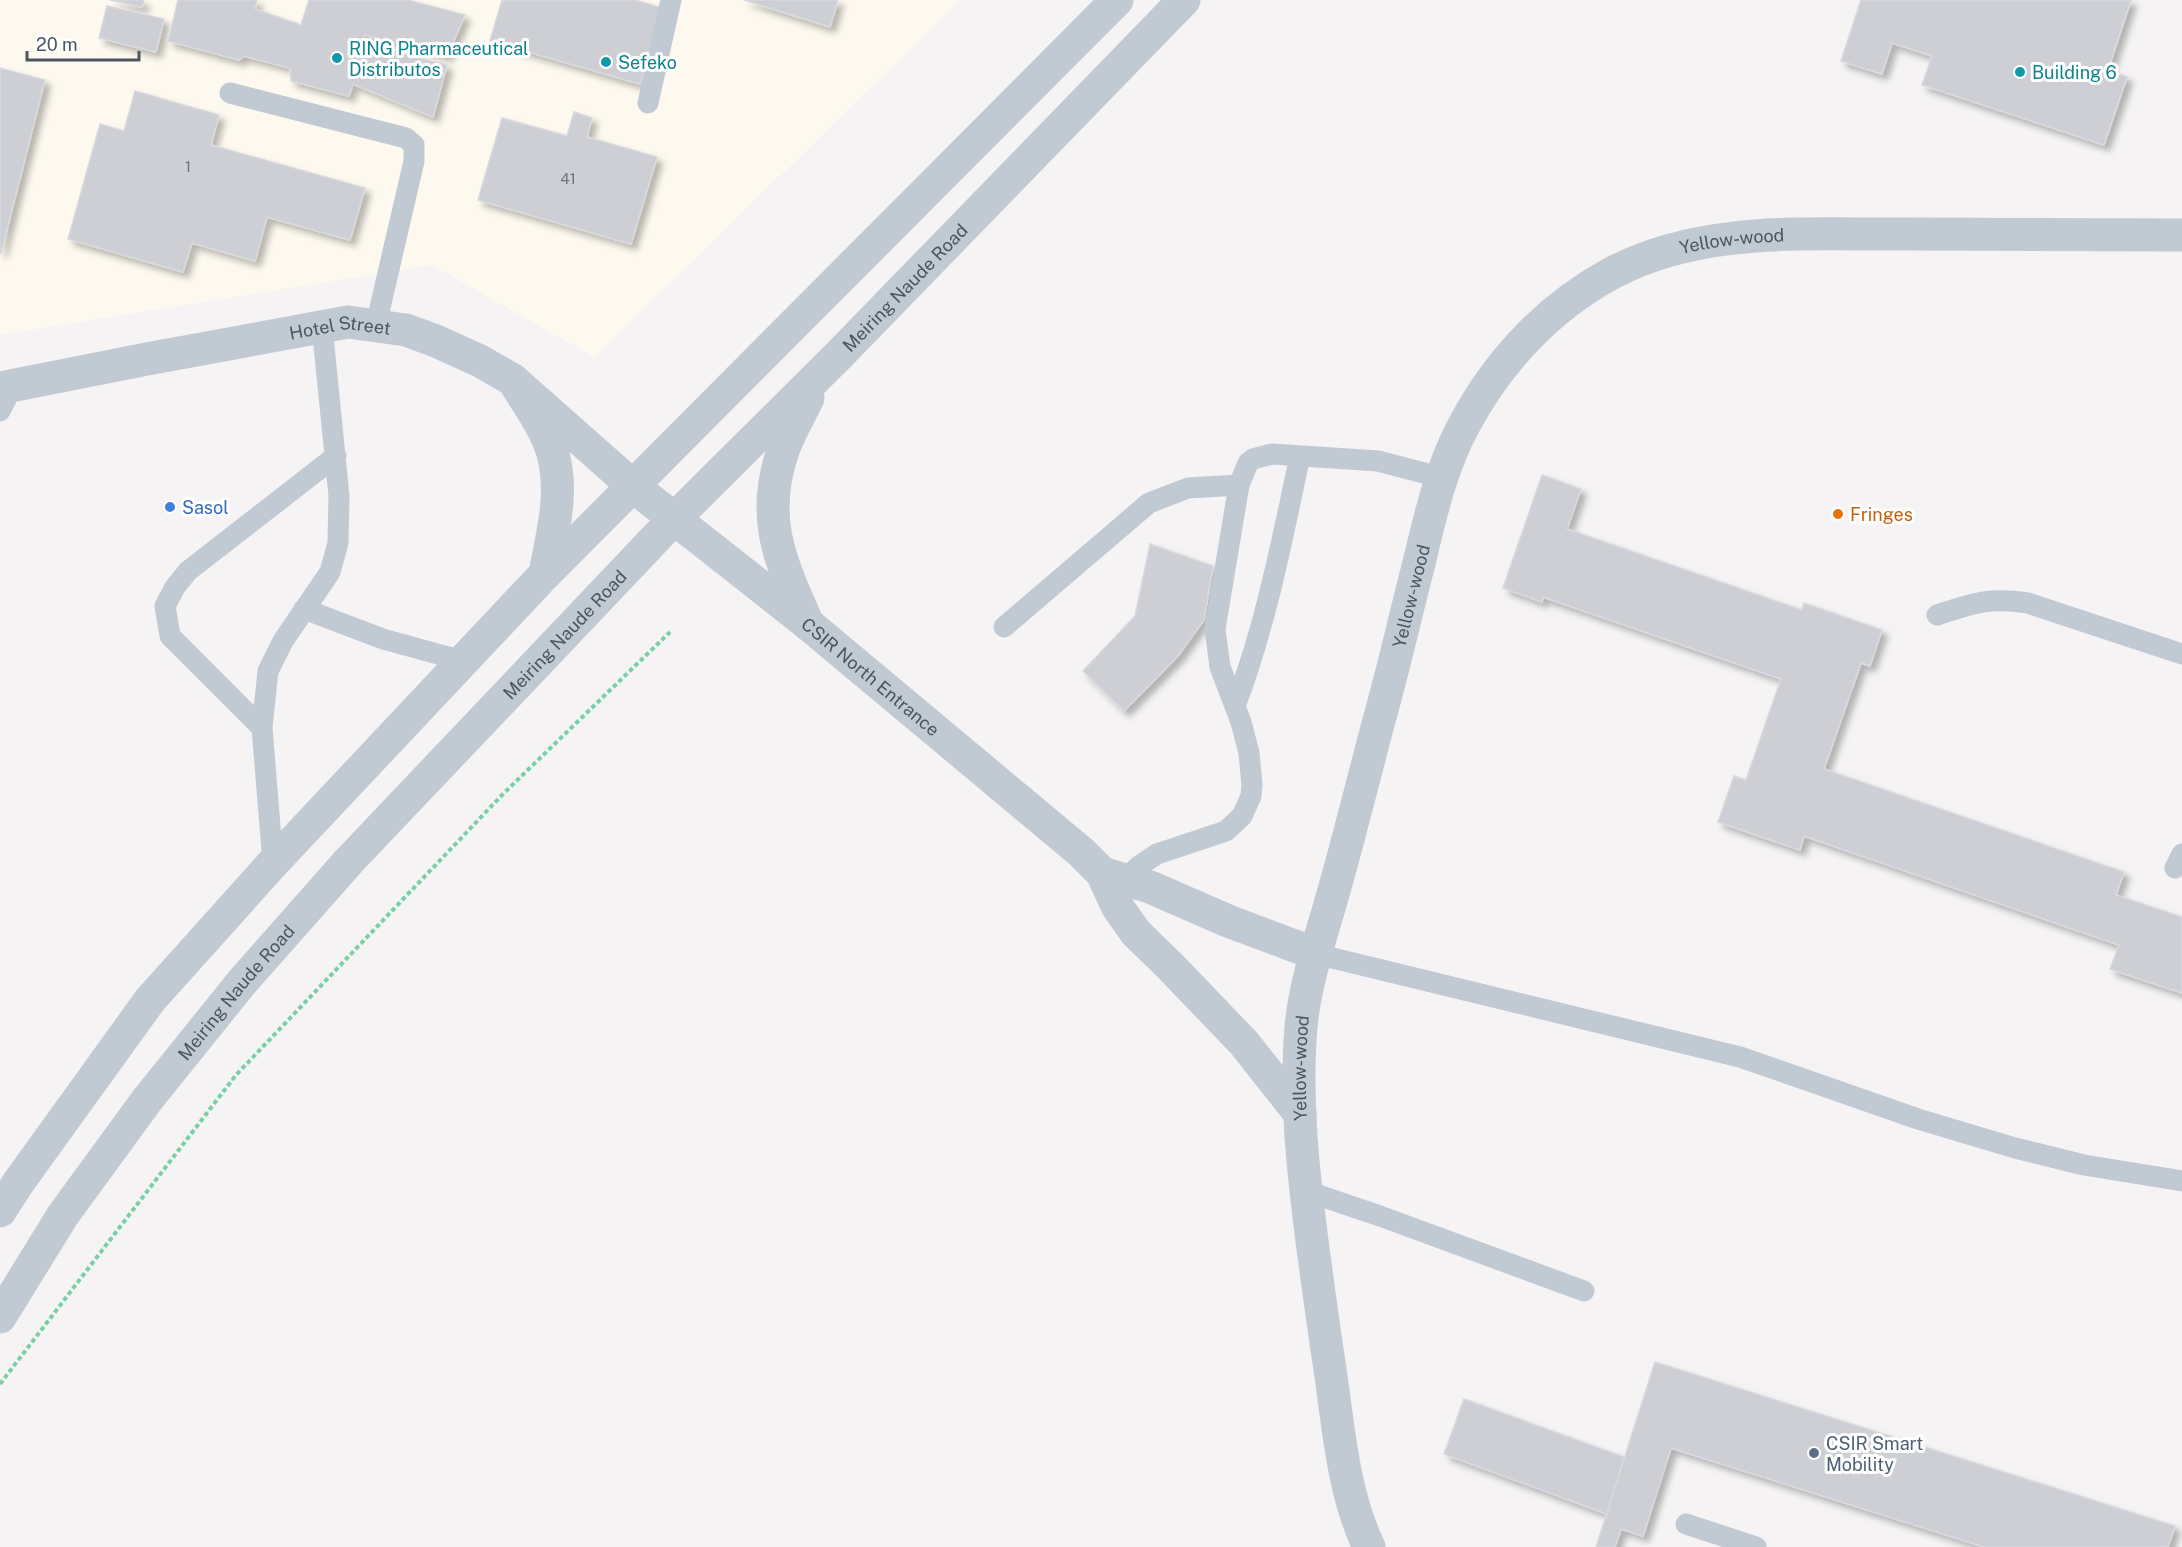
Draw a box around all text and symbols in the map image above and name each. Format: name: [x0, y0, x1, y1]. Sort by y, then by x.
scale bar: [27, 24, 140, 62]
text: 20 m: [36, 34, 78, 55]
place label: RING Pharmaceutical Distributos: [349, 38, 529, 80]
marker: RING Pharmaceutical Distributos: [330, 51, 344, 65]
place label: Sefeko: [618, 52, 677, 73]
marker: Sefeko: [599, 55, 613, 69]
place label: Building 6: [2032, 62, 2117, 83]
marker: Building 6: [2013, 65, 2027, 79]
house number: 1: [185, 158, 191, 175]
house number: 41: [560, 170, 576, 187]
street label: Meiring Naude Road: [838, 219, 971, 356]
street label: Yellow-wood: [1677, 224, 1785, 258]
street label: Hotel Street: [287, 311, 392, 343]
place label: Sasol: [182, 497, 229, 518]
marker: Sasol: [163, 500, 177, 514]
place label: Fringes: [1850, 504, 1913, 525]
marker: Fringes: [1831, 507, 1845, 521]
street label: Yellow-wood: [1388, 542, 1434, 650]
street label: Meiring Naude Road: [498, 565, 631, 703]
street label: CSIR North Entrance: [798, 613, 944, 740]
street label: Meiring Naude Road: [173, 920, 298, 1064]
street label: Yellow-wood: [1288, 1014, 1313, 1121]
place label: CSIR Smart Mobility: [1826, 1433, 1923, 1475]
marker: CSIR Smart Mobility: [1807, 1446, 1821, 1460]

